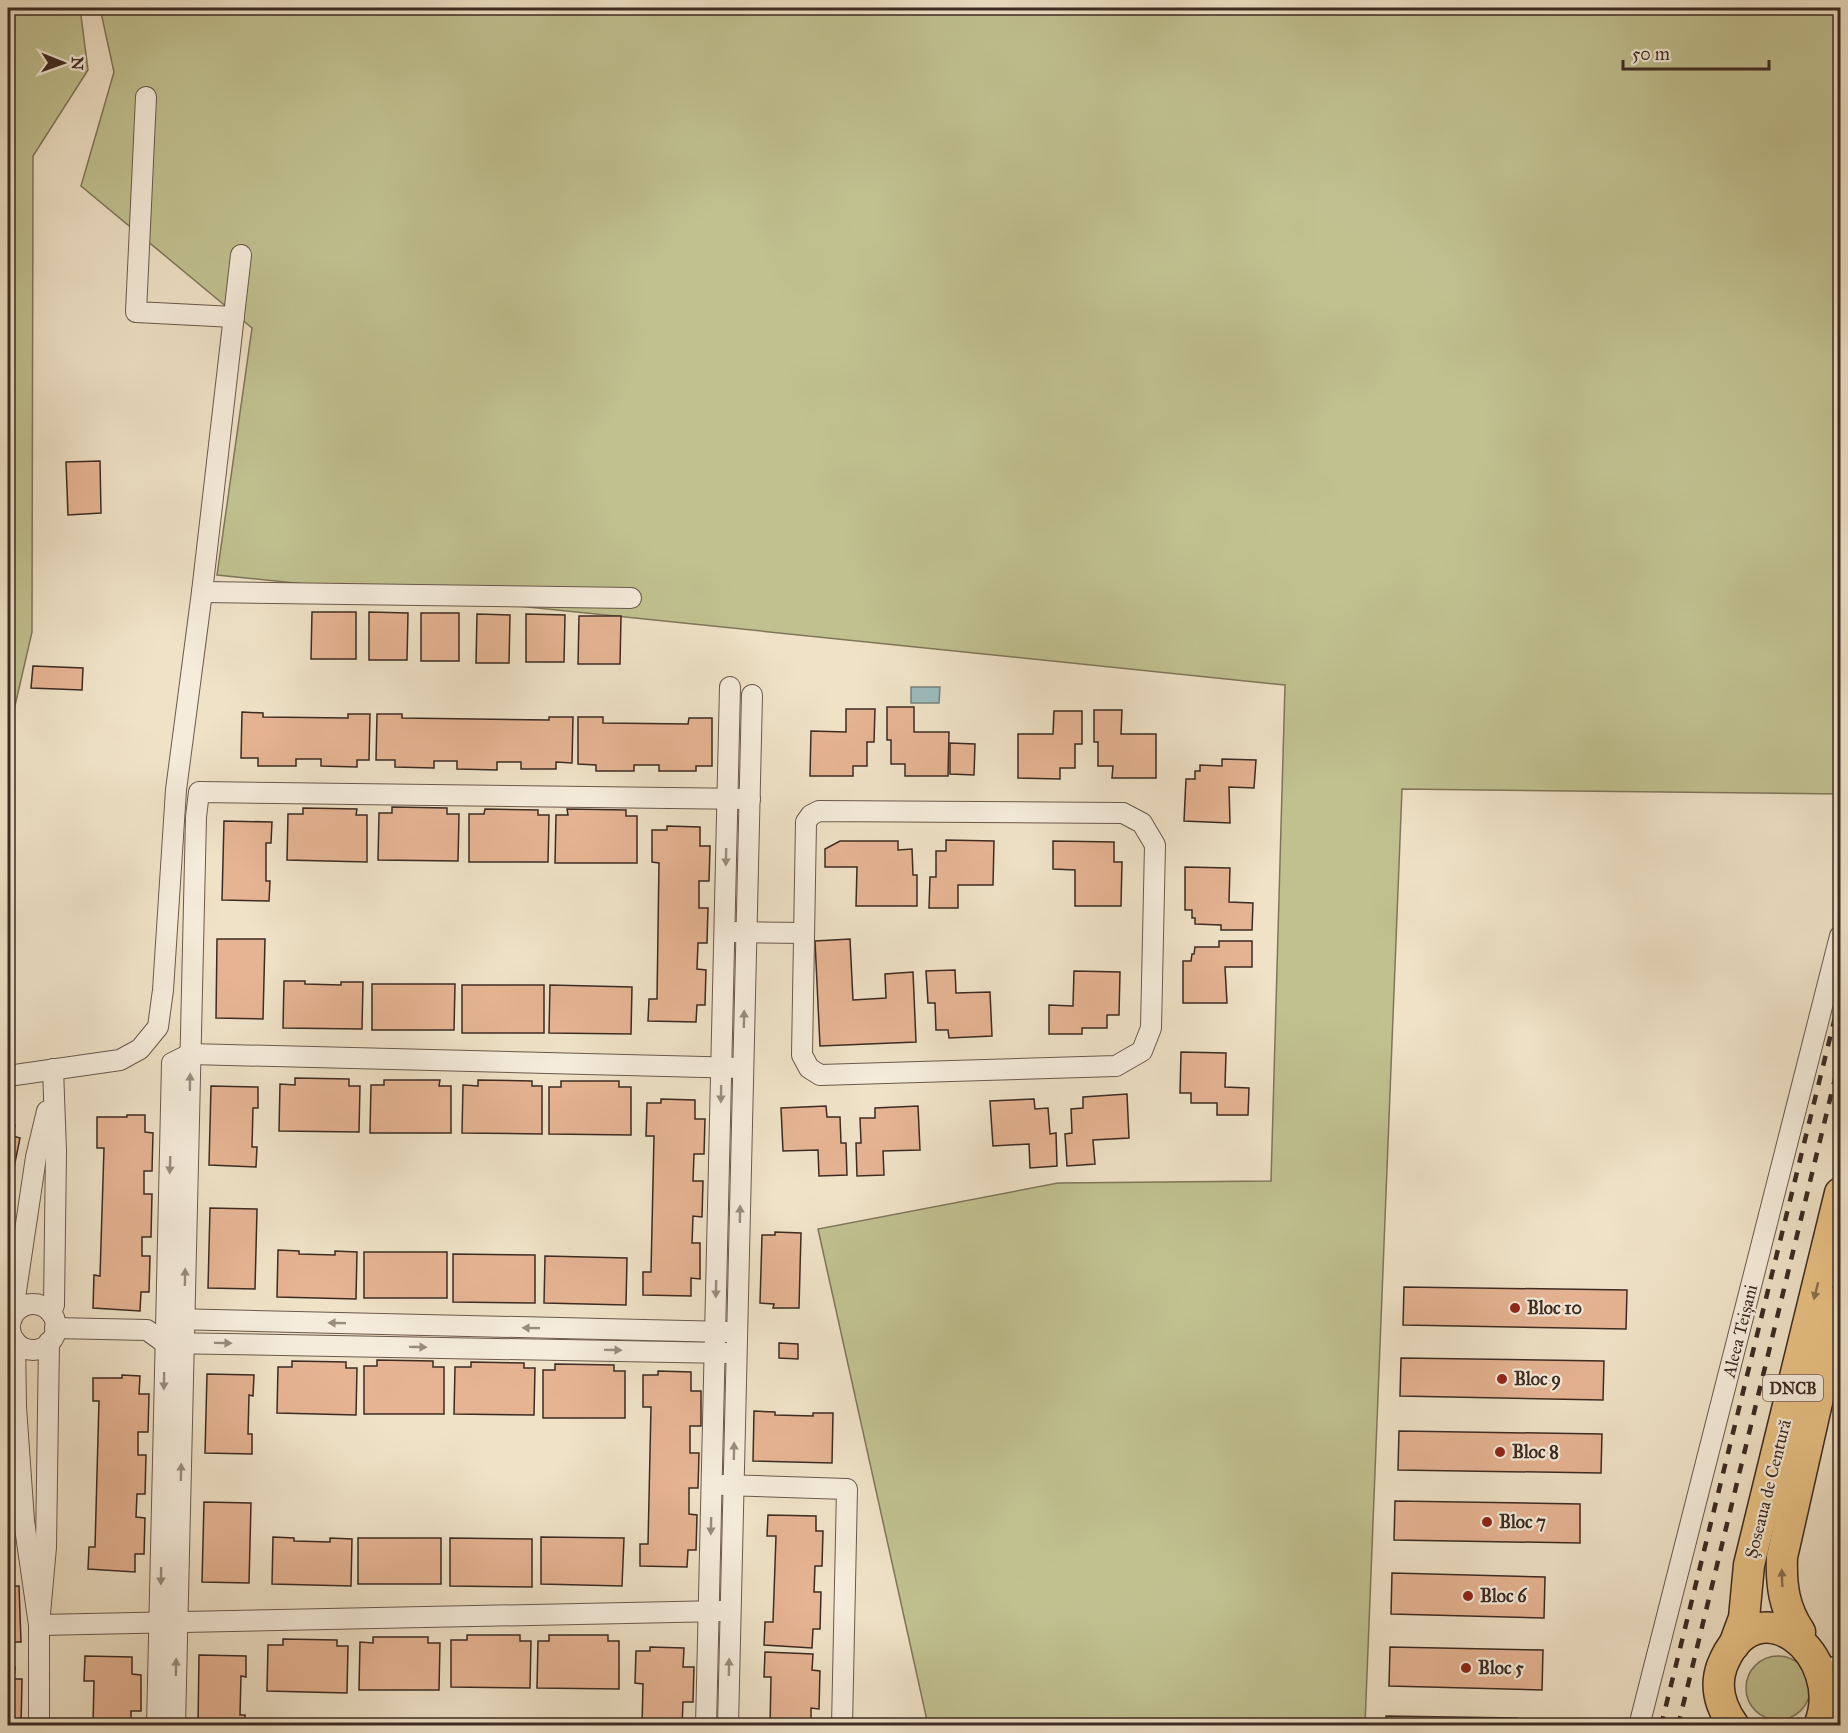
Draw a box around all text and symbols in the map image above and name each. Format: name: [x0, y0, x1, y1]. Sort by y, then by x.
north arrow: [33, 33, 93, 93]
scale bar: [1623, 33, 1768, 71]
text: 50 m: [1632, 43, 1670, 65]
text: N: [68, 56, 87, 71]
one-way arrow: [722, 847, 731, 866]
one-way arrow: [739, 1010, 749, 1029]
one-way arrow: [185, 1073, 194, 1092]
one-way arrow: [716, 1084, 725, 1103]
one-way arrow: [165, 1155, 174, 1174]
one-way arrow: [735, 1205, 744, 1224]
one-way arrow: [180, 1268, 190, 1287]
one-way arrow: [711, 1279, 721, 1298]
street label: Aleea Teișani: [1718, 1282, 1762, 1381]
one-way arrow: [1811, 1282, 1821, 1300]
place label: Bloc 10: [1527, 1297, 1582, 1319]
marker: Bloc 10: [1508, 1301, 1522, 1315]
one-way arrow: [327, 1319, 346, 1328]
one-way arrow: [522, 1323, 541, 1333]
one-way arrow: [214, 1338, 233, 1348]
one-way arrow: [408, 1342, 427, 1351]
one-way arrow: [603, 1345, 622, 1355]
place label: Bloc 9: [1514, 1368, 1561, 1391]
one-way arrow: [159, 1371, 169, 1390]
marker: Bloc 9: [1495, 1372, 1509, 1386]
road number: DNCB: [1763, 1375, 1823, 1401]
street label: Șoseaua de Centură: [1740, 1417, 1796, 1561]
place label: Bloc 8: [1512, 1441, 1559, 1463]
one-way arrow: [729, 1442, 739, 1461]
marker: Bloc 8: [1493, 1445, 1507, 1459]
one-way arrow: [176, 1463, 186, 1482]
place label: Bloc 7: [1499, 1511, 1546, 1533]
marker: Bloc 7: [1480, 1515, 1494, 1529]
one-way arrow: [706, 1516, 715, 1535]
one-way arrow: [156, 1566, 165, 1585]
one-way arrow: [1777, 1568, 1786, 1587]
place label: Bloc 6: [1480, 1585, 1527, 1607]
marker: Bloc 6: [1461, 1589, 1475, 1603]
place label: Bloc 5: [1478, 1657, 1524, 1679]
one-way arrow: [171, 1658, 181, 1677]
one-way arrow: [724, 1658, 734, 1677]
marker: Bloc 5: [1459, 1661, 1473, 1675]

